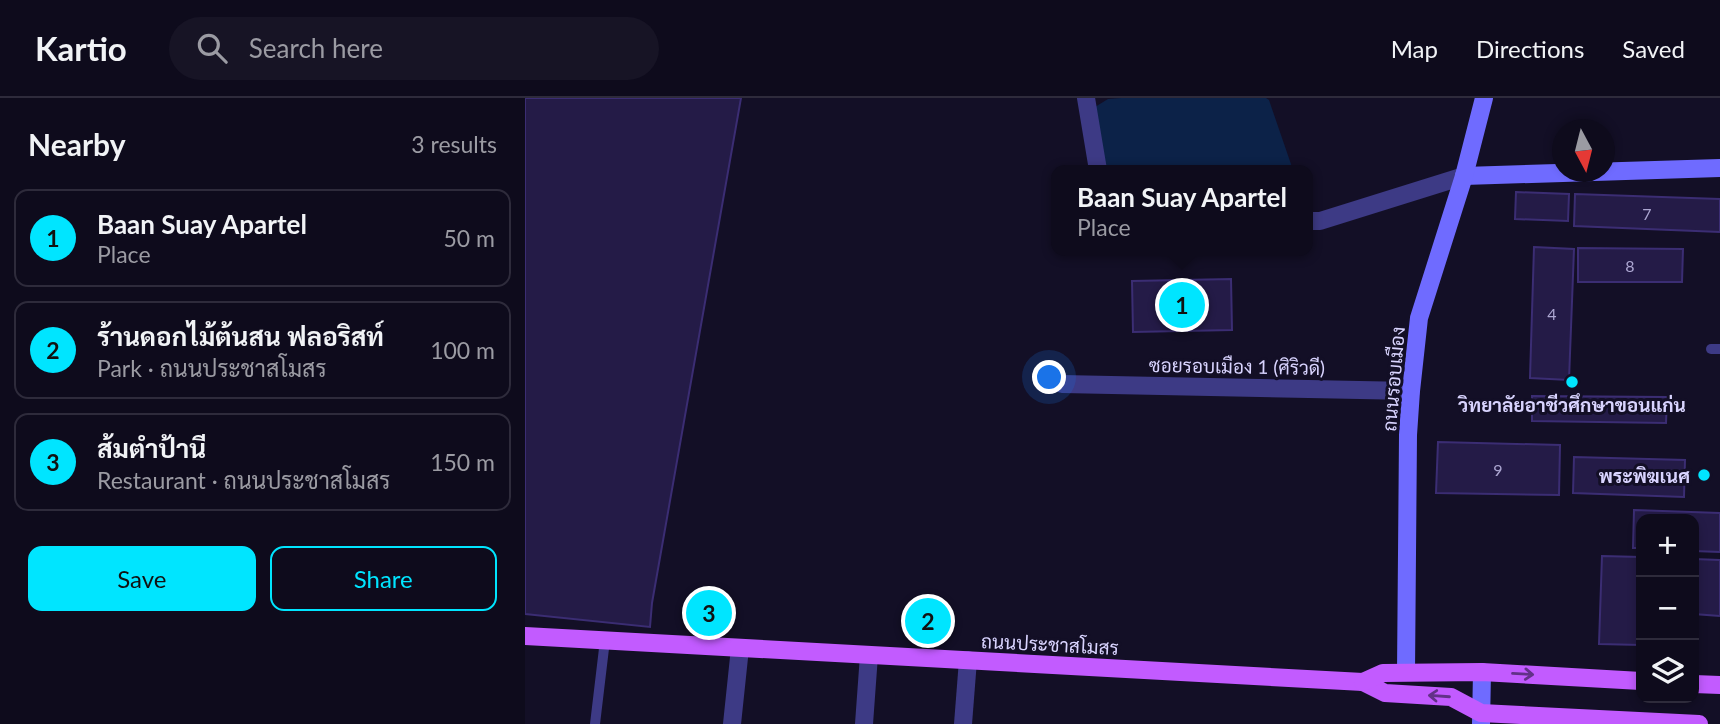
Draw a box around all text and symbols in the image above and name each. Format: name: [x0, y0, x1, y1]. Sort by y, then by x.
search box: [169, 17, 659, 80]
text: Kartio: [35, 28, 127, 68]
icon: search: [193, 29, 231, 67]
text: Search here: [249, 32, 383, 64]
text: Map: [1391, 34, 1438, 63]
text: Directions: [1476, 34, 1584, 63]
text: Saved: [1622, 34, 1685, 63]
north arrow: [1552, 119, 1615, 182]
text: Nearby: [28, 126, 126, 162]
text: 3 results: [411, 130, 497, 158]
popup: [1051, 165, 1313, 256]
text: Baan Suay Apartel: [1077, 181, 1287, 213]
house number: 7: [1642, 204, 1652, 223]
text: Baan Suay Apartel: [97, 208, 307, 240]
text: Place: [1077, 213, 1131, 241]
text: 1: [46, 224, 60, 252]
text: 50 m: [444, 224, 495, 252]
text: Place: [97, 240, 151, 268]
house number: 8: [1625, 256, 1635, 275]
pin: 1: [1159, 279, 1205, 331]
house number: 4: [1547, 304, 1557, 323]
text: ร้านดอกไม้ต้นสน ฟลอริสท์: [97, 320, 384, 352]
street label: ถนนรอบเมือง: [1377, 326, 1409, 432]
text: 2: [46, 336, 60, 364]
text: 100 m: [430, 336, 495, 364]
street label: ซอยรอบเมือง 1 (ศิริวดี): [1149, 353, 1325, 379]
text: Park · ถนนประชาสโมสร: [97, 354, 327, 382]
your location: [1032, 360, 1066, 394]
marker: วิทยาลัยอาชีวศึกษาขอนแก่น: [1564, 374, 1580, 390]
place label: วิทยาลัยอาชีวศึกษาขอนแก่น: [1457, 393, 1686, 416]
text: ส้มตำป้านี: [97, 432, 206, 464]
text: 3: [46, 448, 60, 476]
text: 150 m: [430, 448, 495, 476]
house number: 9: [1493, 460, 1503, 479]
place label: พระพิฆเนศ: [1599, 464, 1690, 487]
text: Restaurant · ถนนประชาสโมสร: [97, 466, 390, 494]
marker: พระพิฆเนศ: [1696, 467, 1712, 483]
map controls: [1636, 514, 1699, 703]
button: +: [1636, 514, 1699, 577]
button: Save: [28, 546, 256, 611]
button: Share: [270, 546, 497, 611]
button: −: [1636, 577, 1699, 640]
pin: 3: [686, 587, 732, 639]
pin: 2: [905, 595, 951, 647]
street label: ถนนประชาสโมสร: [981, 629, 1119, 659]
button: layers: [1636, 640, 1699, 703]
one-way arrow: [1511, 668, 1534, 681]
one-way arrow: [1429, 689, 1451, 702]

